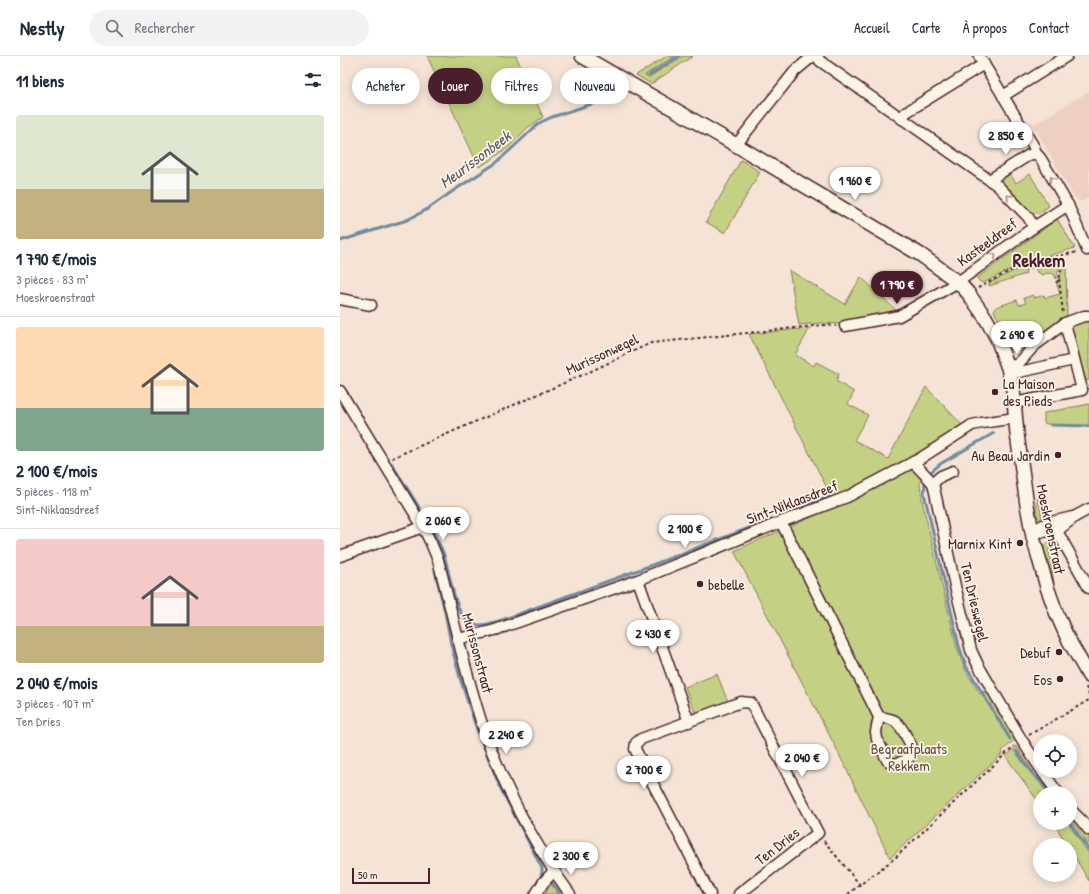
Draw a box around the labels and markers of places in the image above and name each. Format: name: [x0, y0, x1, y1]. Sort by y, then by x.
pin: 2 850 €: [969, 122, 1043, 156]
pin: 1 960 €: [818, 167, 892, 201]
pin: 1 790 €: [860, 271, 934, 305]
pin: 2 690 €: [980, 321, 1054, 355]
place label: La Maison des Pieds: [1003, 373, 1055, 411]
marker: La Maison des Pieds: [990, 387, 1000, 397]
place label: Au Beau Jardin: [971, 445, 1050, 466]
marker: Au Beau Jardin: [1053, 450, 1063, 460]
pin: 2 060 €: [406, 507, 480, 541]
pin: 2 100 €: [648, 515, 722, 549]
place label: Marnix Kint: [948, 533, 1013, 554]
marker: Marnix Kint: [1015, 538, 1025, 548]
place label: bebelle: [708, 574, 745, 595]
marker: bebelle: [695, 579, 705, 589]
pin: 2 430 €: [616, 620, 690, 654]
place label: Debuf: [1020, 642, 1052, 663]
marker: Debuf: [1054, 647, 1064, 657]
place label: Eos: [1034, 669, 1052, 690]
marker: Eos: [1055, 674, 1065, 684]
pin: 2 240 €: [469, 721, 543, 755]
pin: 2 040 €: [765, 744, 839, 778]
pin: 2 700 €: [607, 756, 681, 790]
pin: 2 300 €: [534, 842, 608, 876]

